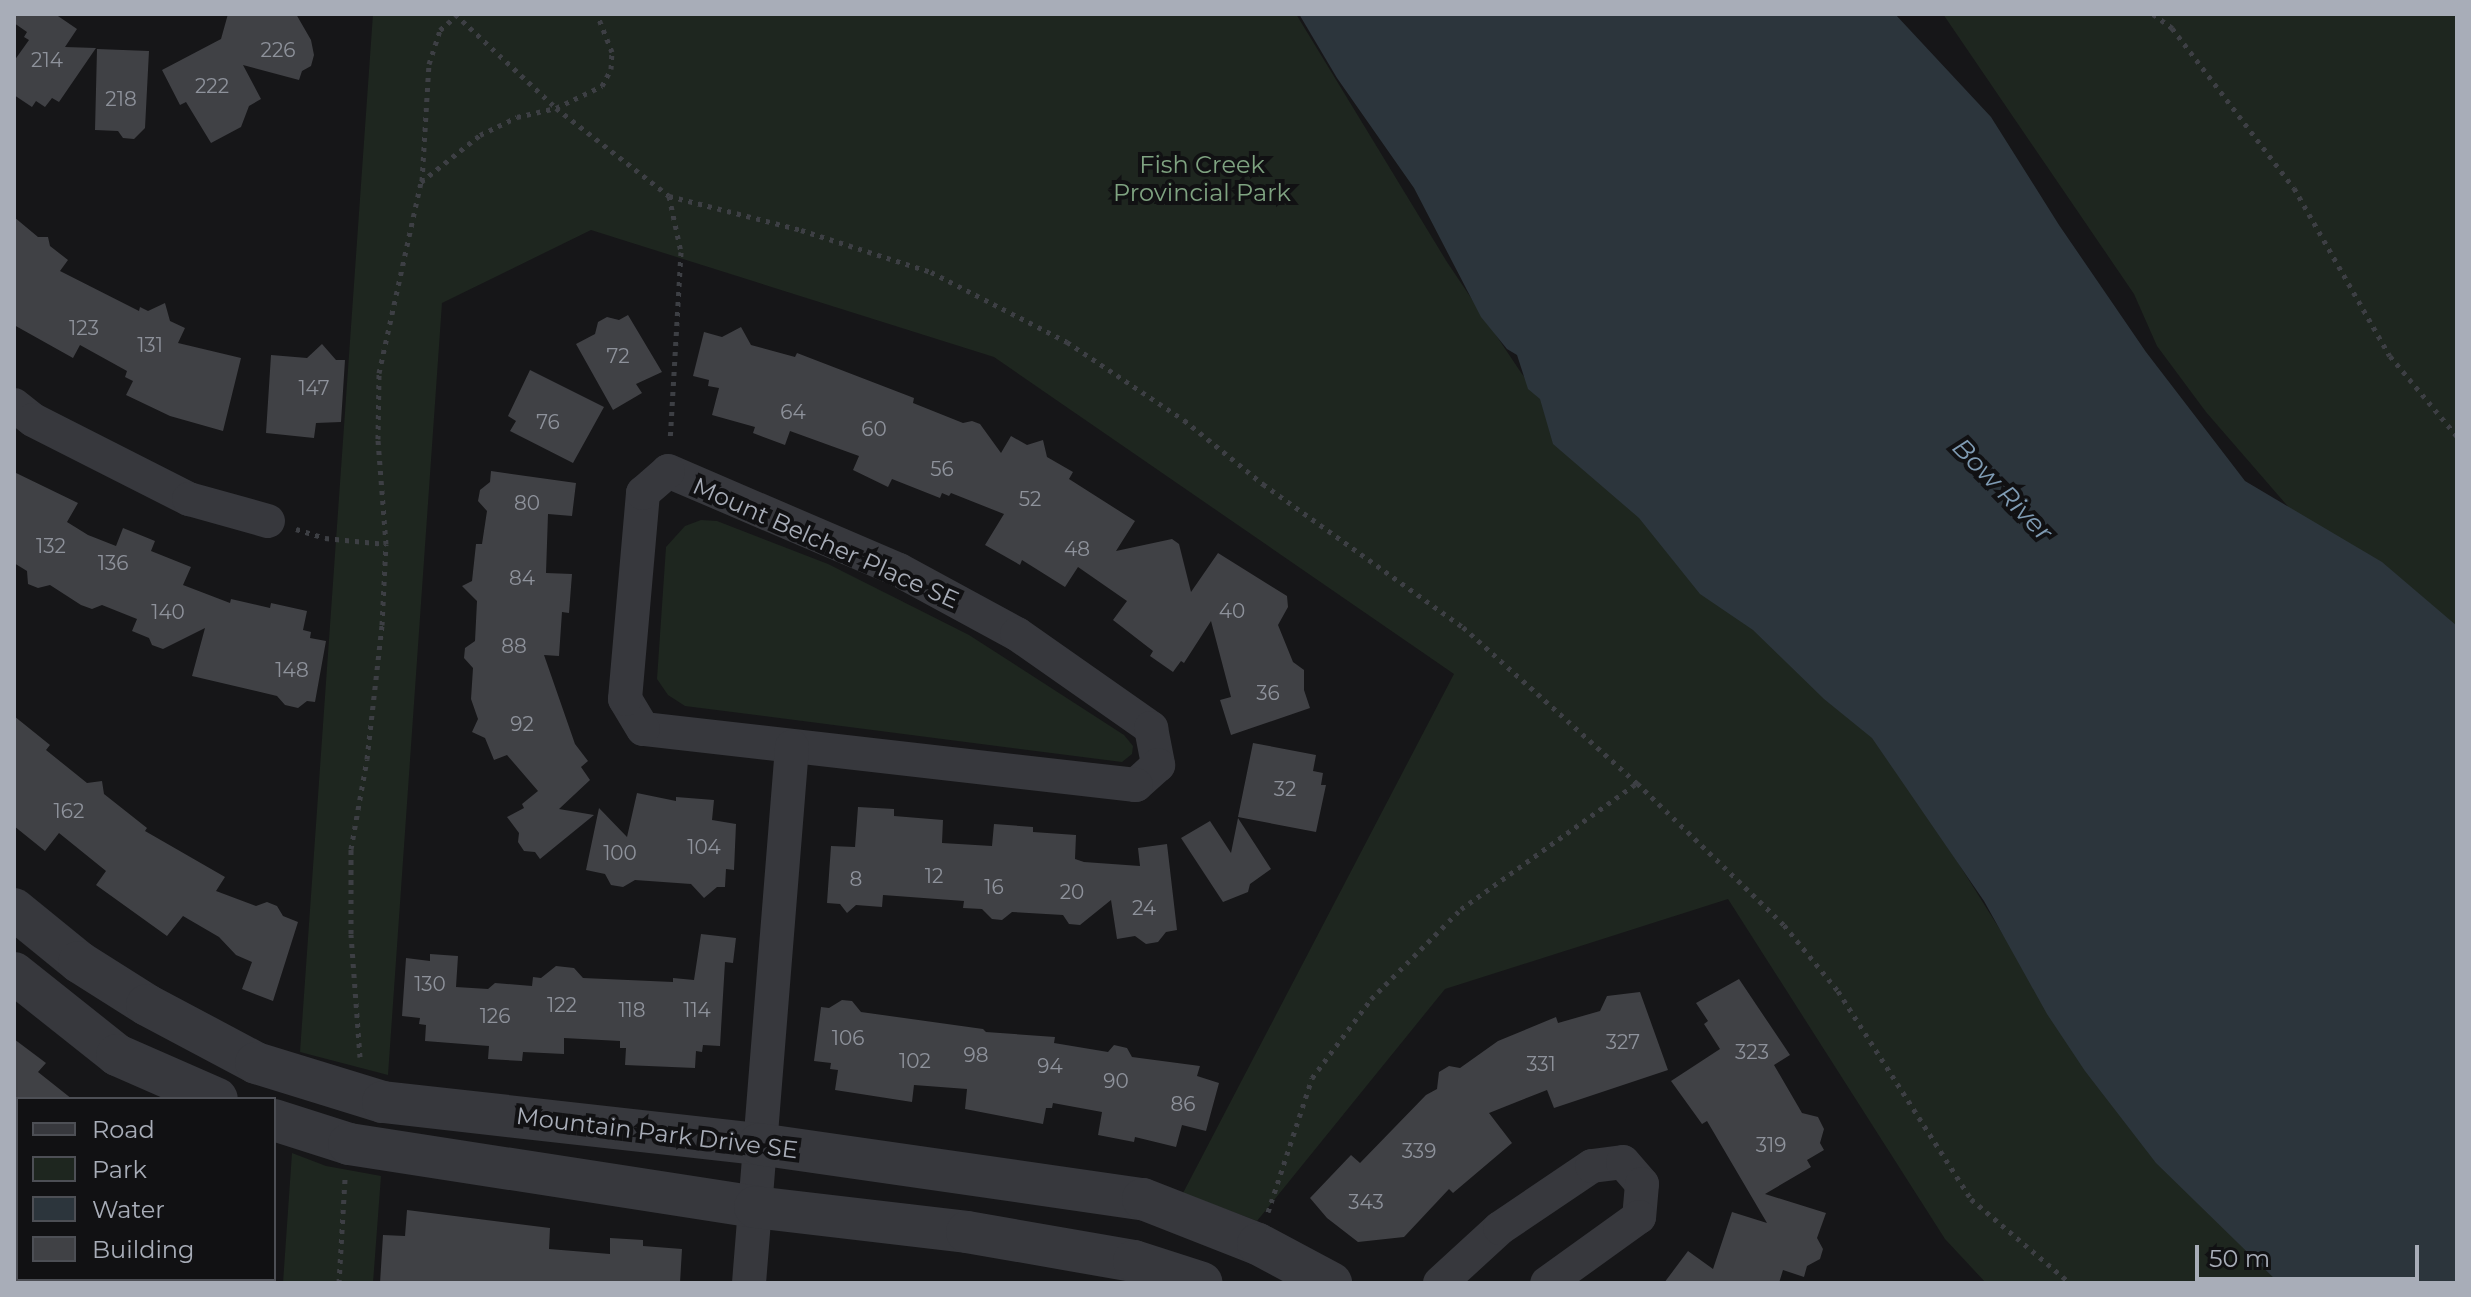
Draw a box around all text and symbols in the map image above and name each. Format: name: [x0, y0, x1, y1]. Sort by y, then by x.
house number: 226: [261, 38, 295, 62]
house number: 214: [31, 48, 63, 72]
house number: 222: [195, 74, 229, 98]
house number: 218: [105, 87, 137, 111]
park label: Fish Creek Provincial Park: [1113, 151, 1291, 207]
house number: 123: [69, 316, 99, 340]
house number: 131: [137, 333, 163, 357]
house number: 72: [606, 344, 630, 368]
house number: 147: [298, 376, 330, 400]
house number: 64: [780, 400, 806, 424]
house number: 76: [536, 410, 560, 434]
house number: 60: [861, 417, 887, 441]
water label: Bow River: [1945, 432, 2059, 548]
house number: 56: [930, 457, 954, 481]
street label: Mount Belcher Place SE: [689, 471, 963, 615]
house number: 52: [1019, 487, 1041, 511]
house number: 80: [514, 491, 540, 515]
house number: 132: [36, 534, 66, 558]
house number: 48: [1064, 537, 1090, 561]
house number: 136: [98, 551, 128, 575]
house number: 84: [509, 566, 535, 590]
house number: 40: [1219, 599, 1245, 623]
house number: 140: [151, 600, 185, 624]
house number: 88: [501, 634, 527, 658]
house number: 148: [275, 658, 309, 682]
house number: 36: [1256, 681, 1280, 705]
house number: 92: [510, 712, 534, 736]
house number: 32: [1274, 777, 1296, 801]
house number: 162: [54, 799, 84, 823]
house number: 104: [687, 835, 721, 859]
house number: 100: [603, 841, 637, 865]
house number: 12: [925, 864, 943, 888]
house number: 8: [850, 867, 862, 891]
house number: 16: [984, 875, 1004, 899]
house number: 20: [1060, 880, 1084, 904]
house number: 24: [1132, 896, 1156, 920]
house number: 130: [414, 972, 446, 996]
house number: 122: [547, 993, 577, 1017]
house number: 118: [618, 998, 646, 1022]
house number: 114: [683, 998, 711, 1022]
house number: 126: [480, 1004, 510, 1028]
house number: 106: [832, 1026, 864, 1050]
house number: 327: [1606, 1030, 1640, 1054]
house number: 323: [1735, 1040, 1769, 1064]
house number: 98: [964, 1043, 988, 1067]
house number: 102: [899, 1049, 931, 1073]
house number: 331: [1526, 1052, 1556, 1076]
house number: 94: [1037, 1054, 1063, 1078]
house number: 90: [1103, 1069, 1129, 1093]
house number: 86: [1171, 1092, 1195, 1116]
legend: [16, 1097, 276, 1281]
street label: Mountain Park Drive SE: [514, 1101, 800, 1165]
text: Road: [92, 1115, 155, 1144]
house number: 319: [1756, 1133, 1786, 1157]
house number: 339: [1402, 1139, 1436, 1163]
text: Park: [92, 1155, 147, 1184]
house number: 343: [1348, 1190, 1384, 1214]
text: Water: [92, 1195, 165, 1224]
scale bar: [2199, 1229, 2423, 1279]
text: Building: [92, 1235, 195, 1264]
text: 50 m: [2209, 1244, 2270, 1273]

